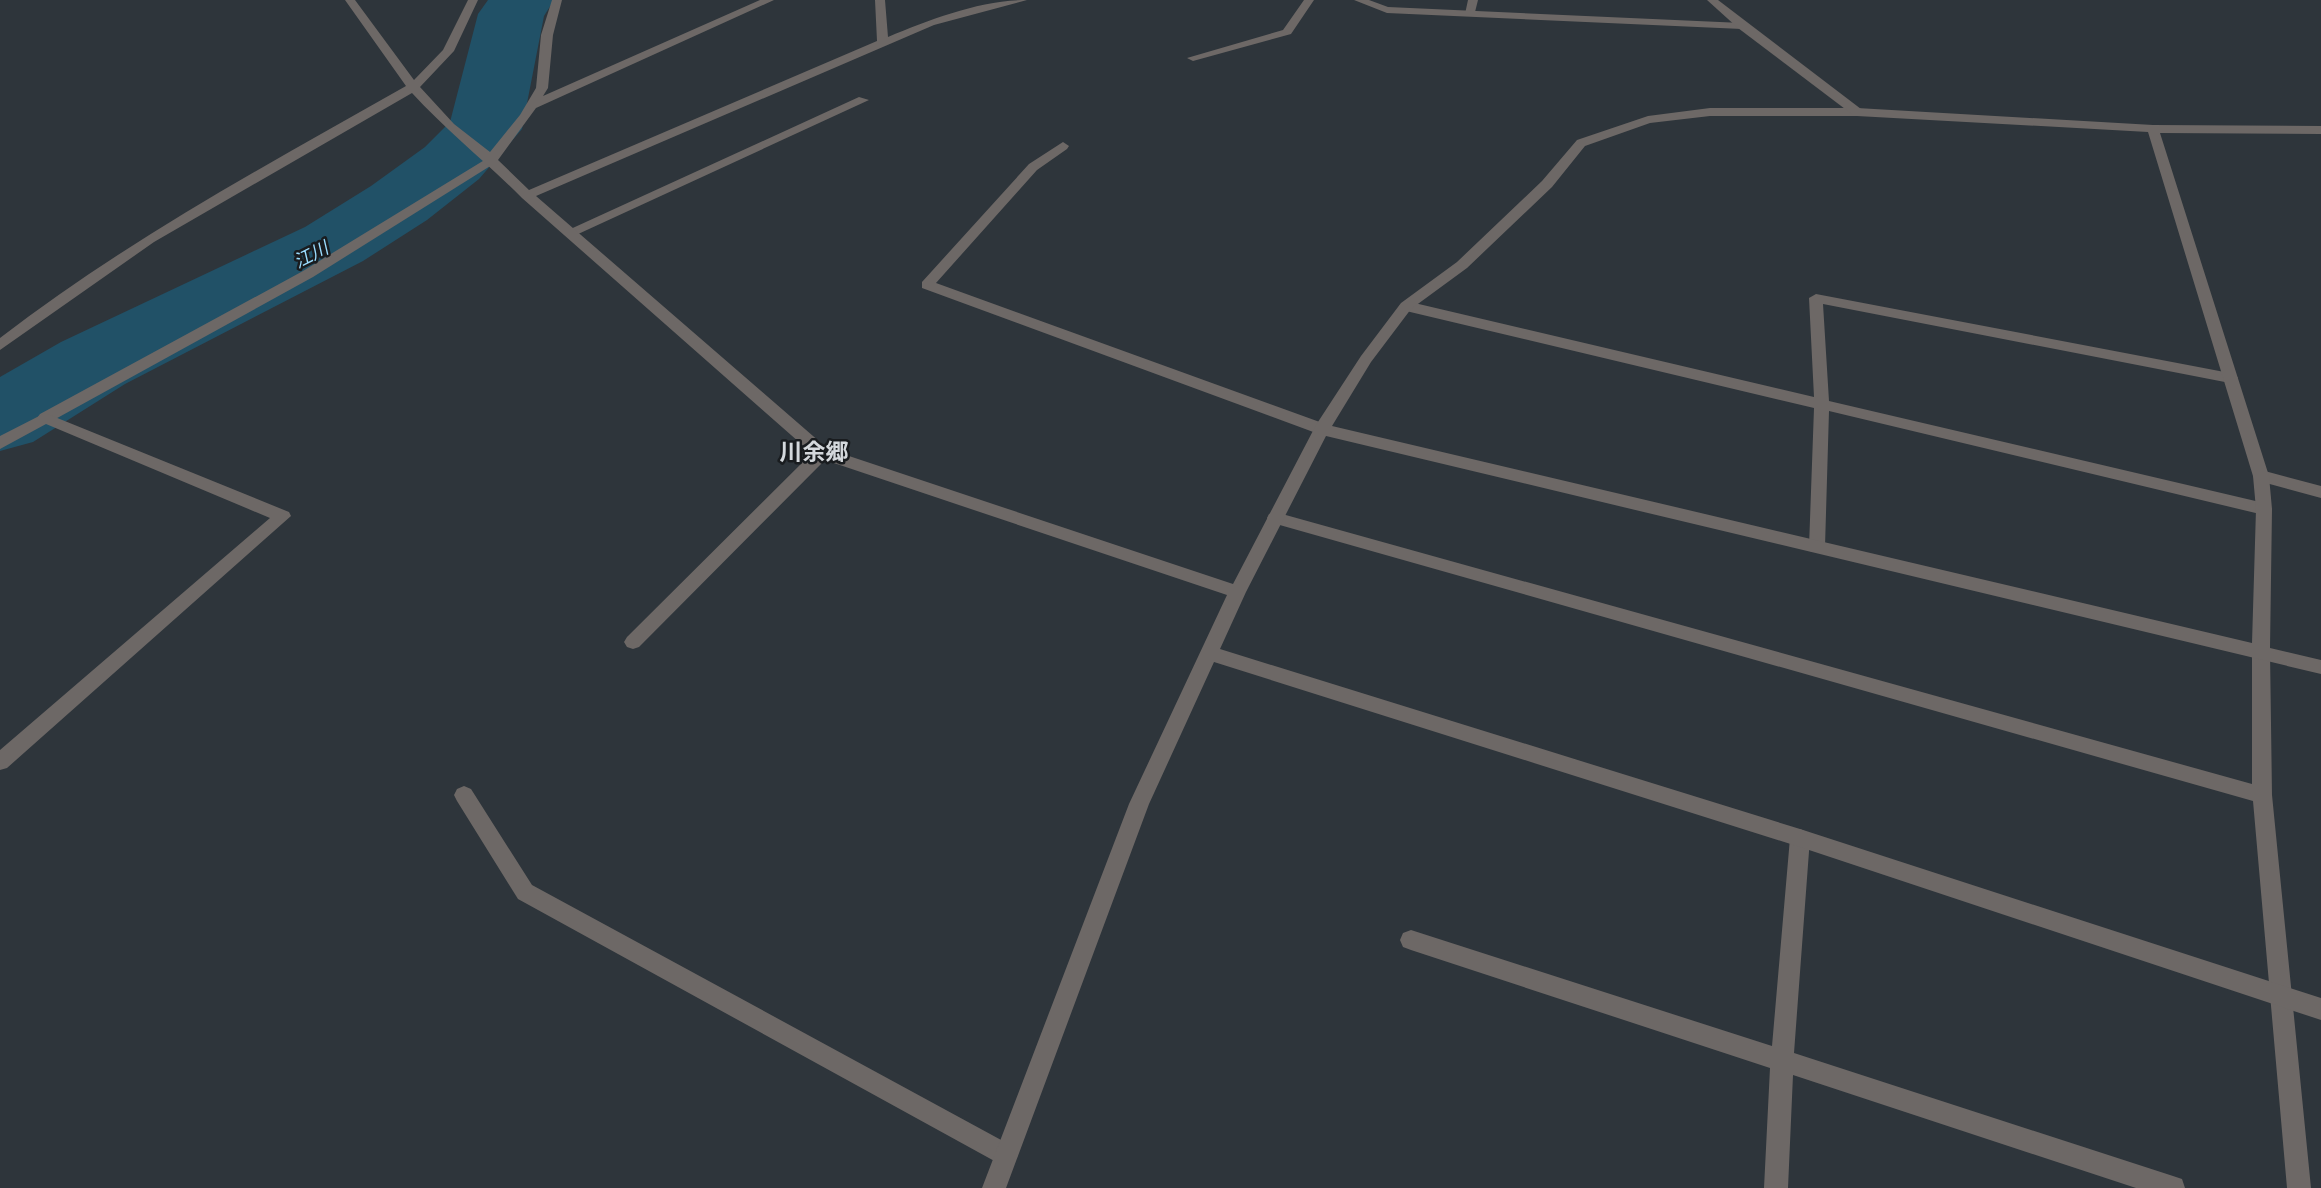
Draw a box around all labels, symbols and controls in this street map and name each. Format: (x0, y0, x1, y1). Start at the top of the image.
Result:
water label: 江川 (290, 235, 334, 273)
district label: 川余郷 (780, 436, 849, 466)

